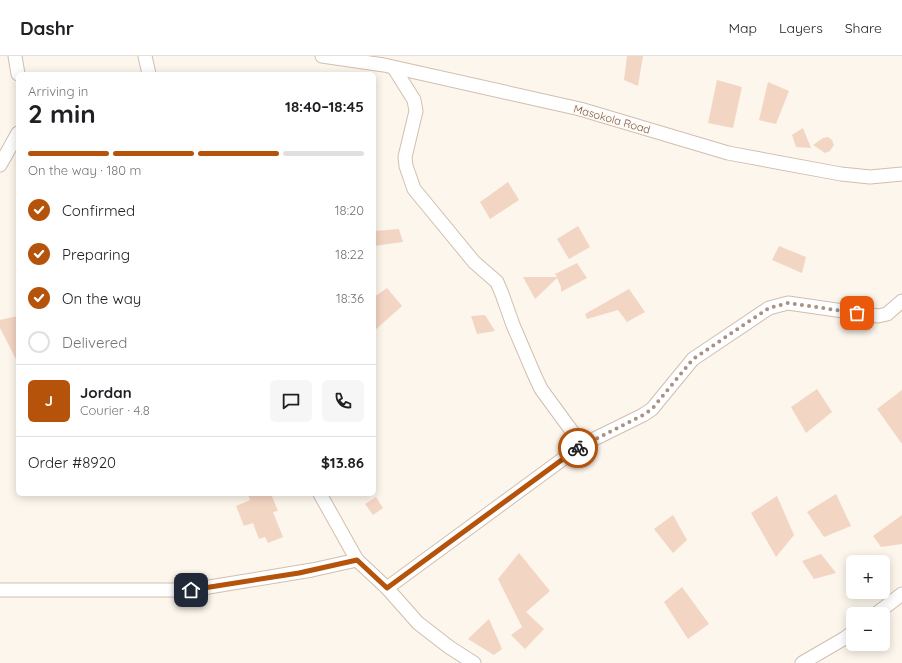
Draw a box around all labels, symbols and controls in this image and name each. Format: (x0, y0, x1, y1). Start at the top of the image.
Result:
text: Dashr (20, 16, 74, 40)
text: Map (728, 19, 757, 37)
text: Layers (779, 19, 823, 37)
text: Share (845, 19, 882, 37)
text: Arriving in (28, 83, 88, 99)
text: 2 min (28, 97, 96, 130)
text: 18:40–18:45 (285, 97, 364, 116)
street label: Masokola Road (572, 101, 652, 137)
text: On the way · 180 m (28, 162, 141, 178)
icon: check (28, 199, 50, 221)
text: Confirmed (62, 201, 135, 220)
text: 18:20 (335, 202, 364, 218)
icon: check (28, 243, 50, 265)
text: Preparing (62, 245, 130, 264)
text: 18:22 (335, 246, 364, 262)
icon: check (28, 287, 50, 309)
text: On the way (62, 289, 141, 308)
text: 18:36 (336, 290, 364, 306)
pin (840, 296, 874, 330)
icon: bag (846, 302, 868, 324)
text: Delivered (62, 333, 127, 352)
button: chat (270, 380, 312, 422)
button: phone (322, 380, 364, 422)
text: Jordan (80, 383, 132, 402)
text: J (45, 391, 53, 410)
text: Courier · 4.8 (80, 402, 150, 418)
courier (558, 428, 598, 468)
icon: bike (567, 437, 589, 459)
text: Order #8920 (28, 453, 116, 472)
text: $13.86 (321, 453, 364, 472)
map controls (846, 555, 890, 651)
button: + (846, 555, 890, 599)
pin (174, 573, 208, 607)
icon: home (180, 579, 202, 601)
button: − (846, 607, 890, 651)

